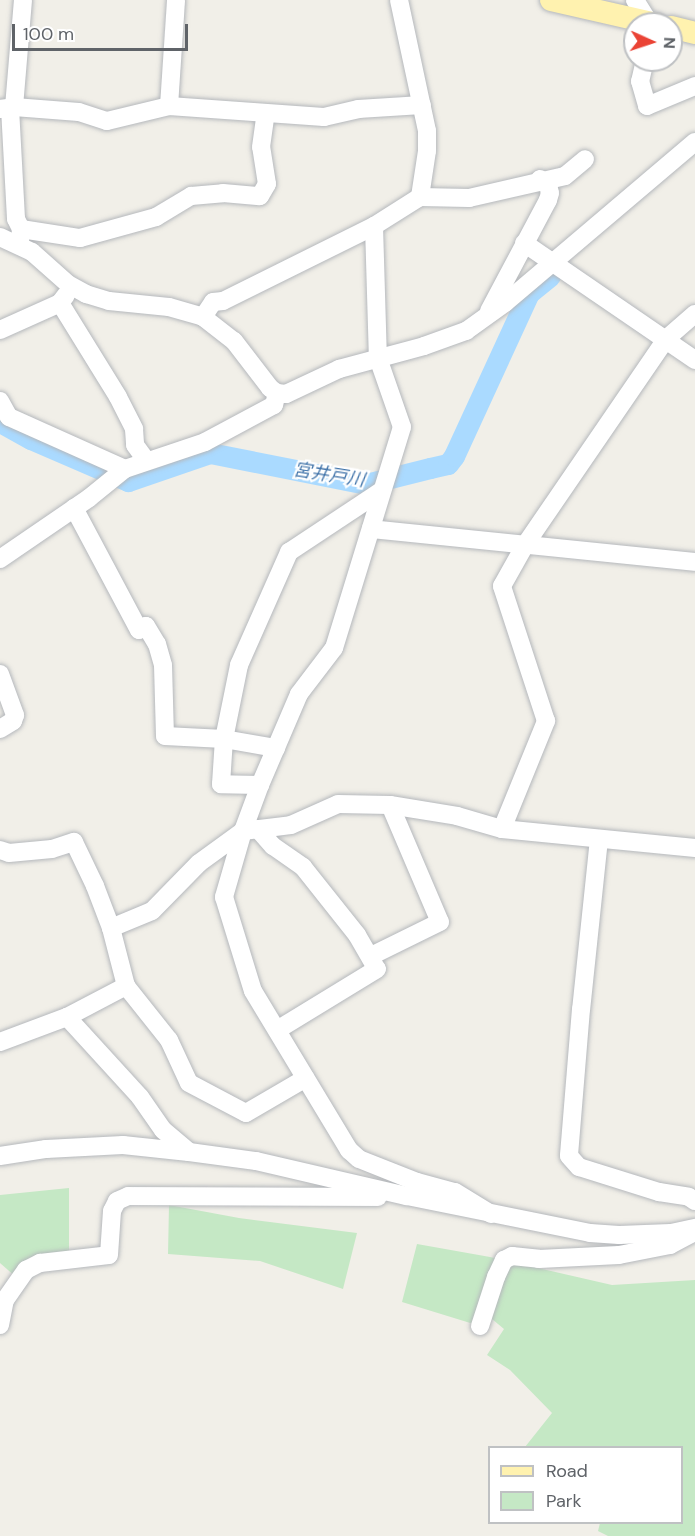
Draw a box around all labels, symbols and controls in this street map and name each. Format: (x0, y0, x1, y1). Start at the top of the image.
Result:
scale bar (15, 12, 190, 50)
north arrow (623, 12, 683, 72)
text: 100 m (23, 22, 74, 46)
text: N (659, 36, 680, 49)
water label: 宮井戸川 (292, 459, 366, 491)
legend (488, 1446, 683, 1524)
text: Road (546, 1459, 588, 1483)
text: Park (546, 1489, 582, 1513)

